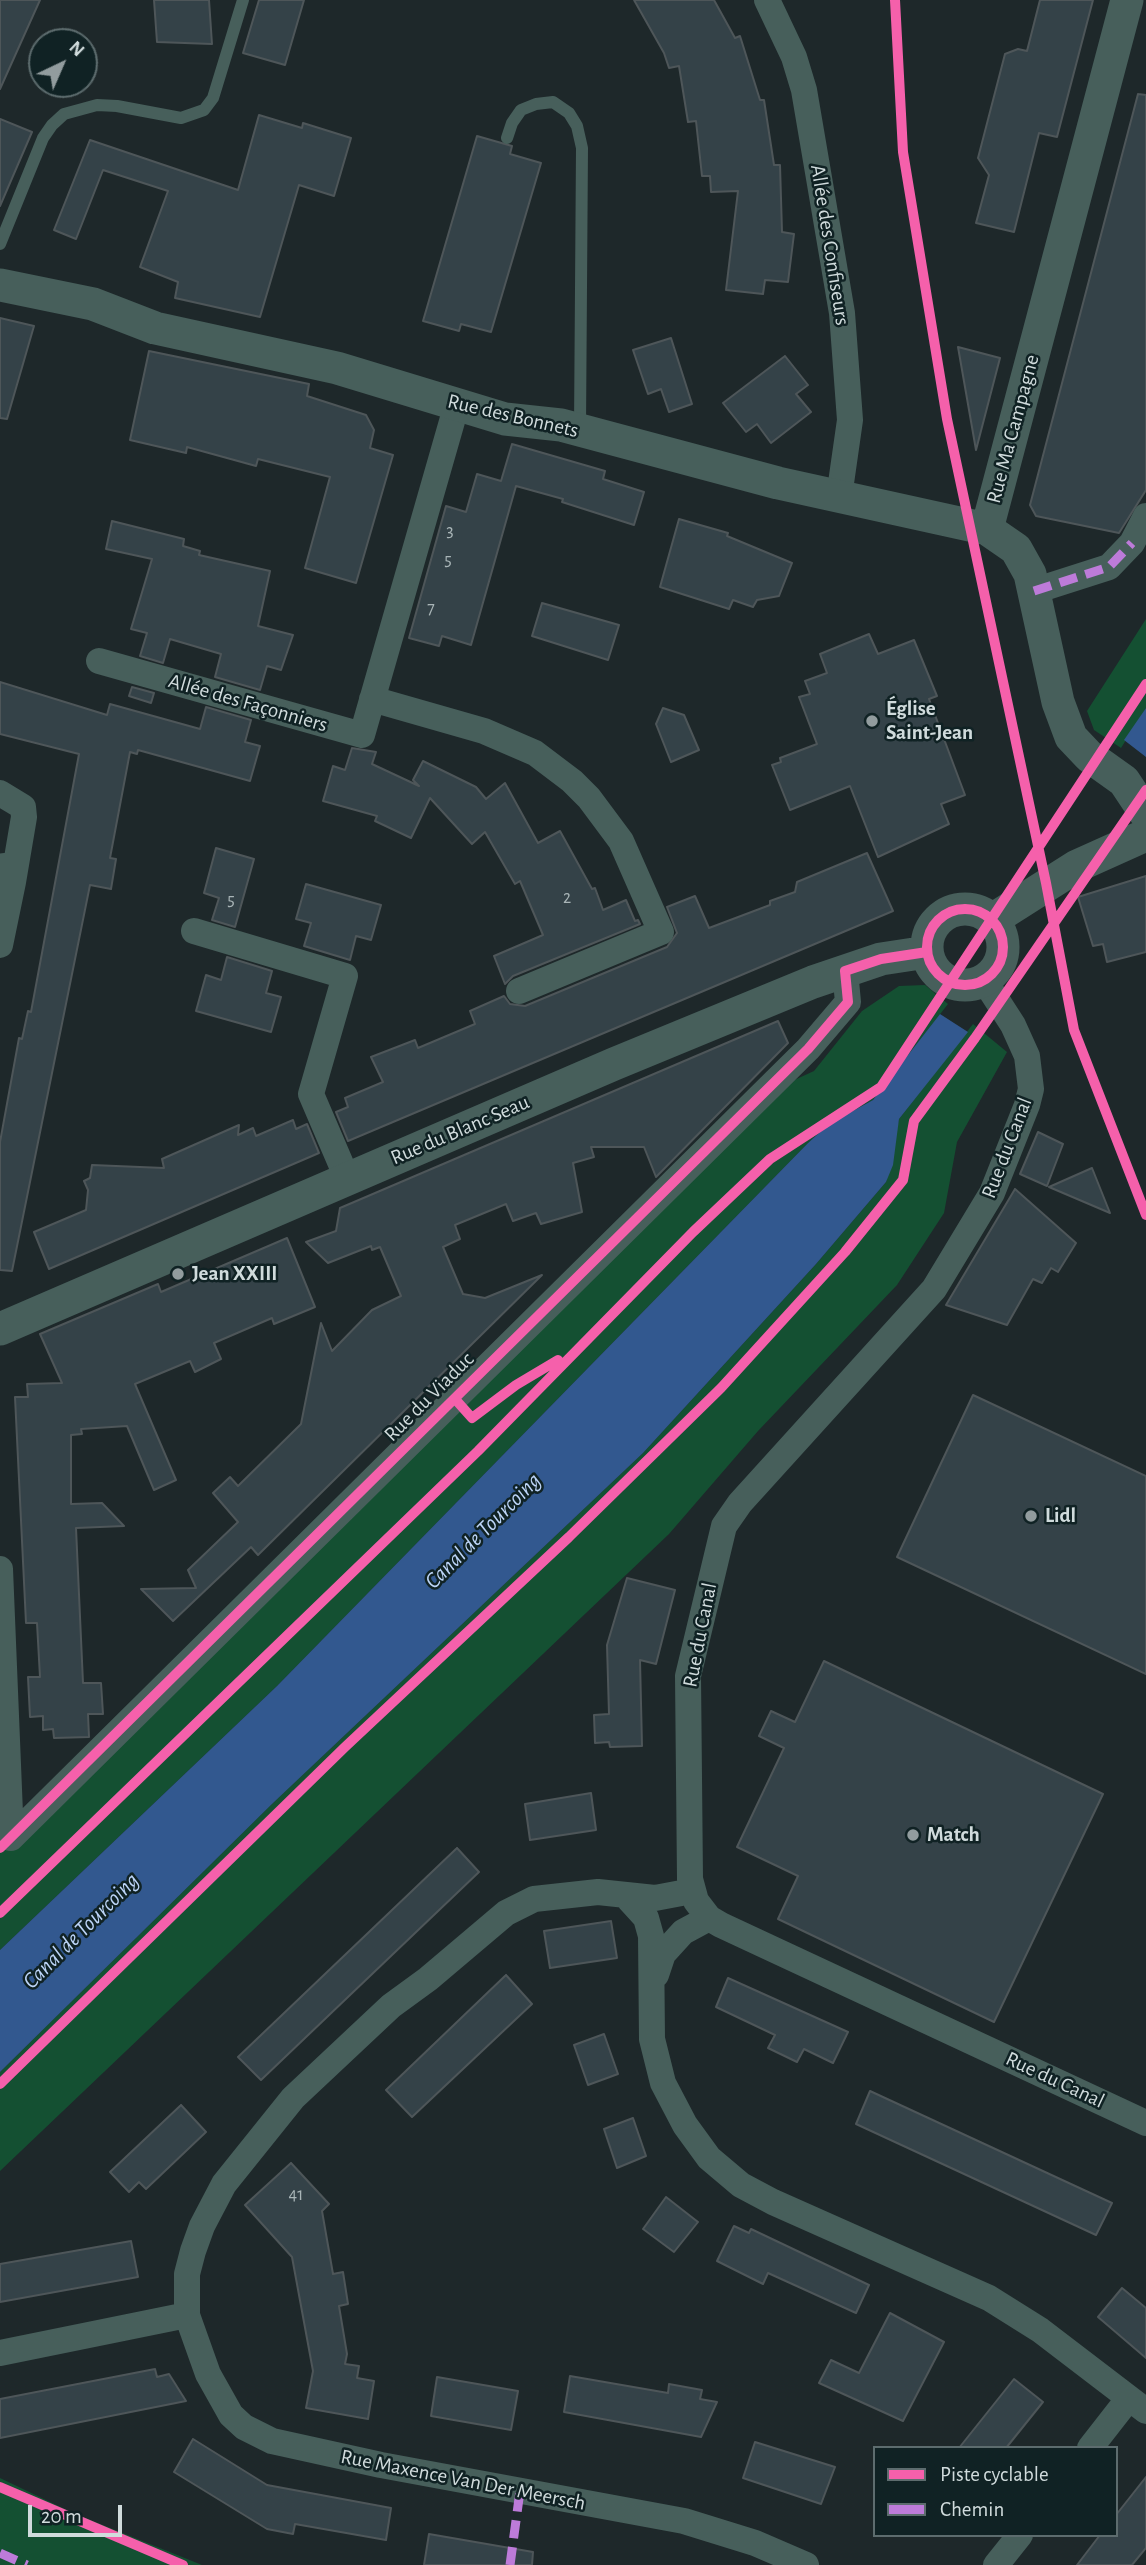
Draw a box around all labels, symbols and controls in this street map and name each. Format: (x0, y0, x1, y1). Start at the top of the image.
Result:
north arrow (28, 28, 98, 98)
text: N (65, 38, 88, 60)
street label: Allée des Confiseurs (805, 163, 855, 327)
street label: Rue Ma Campagne (981, 352, 1045, 506)
street label: Rue des Bonnets (445, 389, 581, 443)
house number: 3 (446, 520, 454, 542)
house number: 5 (444, 549, 452, 571)
house number: 7 (427, 598, 435, 620)
street label: Allée des Façonniers (166, 668, 330, 738)
place label: Église Saint-Jean (886, 696, 973, 746)
marker: Église Saint-Jean (864, 713, 880, 729)
house number: 2 (563, 887, 571, 909)
house number: 5 (227, 889, 235, 911)
street label: Rue du Blanc Seau (387, 1089, 533, 1171)
street label: Rue du Canal (976, 1094, 1038, 1202)
place label: Jean XXIII (192, 1261, 278, 1287)
marker: Jean XXIII (170, 1266, 186, 1282)
street label: Rue du Viaduc (379, 1347, 479, 1447)
water label: Canal de Tourcoing (419, 1467, 547, 1595)
place label: Lidl (1045, 1503, 1076, 1529)
marker: Lidl (1023, 1508, 1039, 1524)
street label: Rue du Canal (677, 1580, 723, 1690)
place label: Match (927, 1822, 980, 1848)
marker: Match (905, 1827, 921, 1843)
water label: Canal de Tourcoing (17, 1867, 145, 1995)
street label: Rue du Canal (1002, 2046, 1108, 2114)
house number: 41 (289, 2184, 303, 2206)
street label: Rue Maxence Van Der Meersch (339, 2444, 587, 2516)
legend (873, 2446, 1118, 2537)
text: Piste cyclable (940, 2464, 1049, 2485)
scale bar (32, 2492, 126, 2536)
text: Chemin (940, 2499, 1004, 2520)
text: 20 m (41, 2506, 82, 2527)

